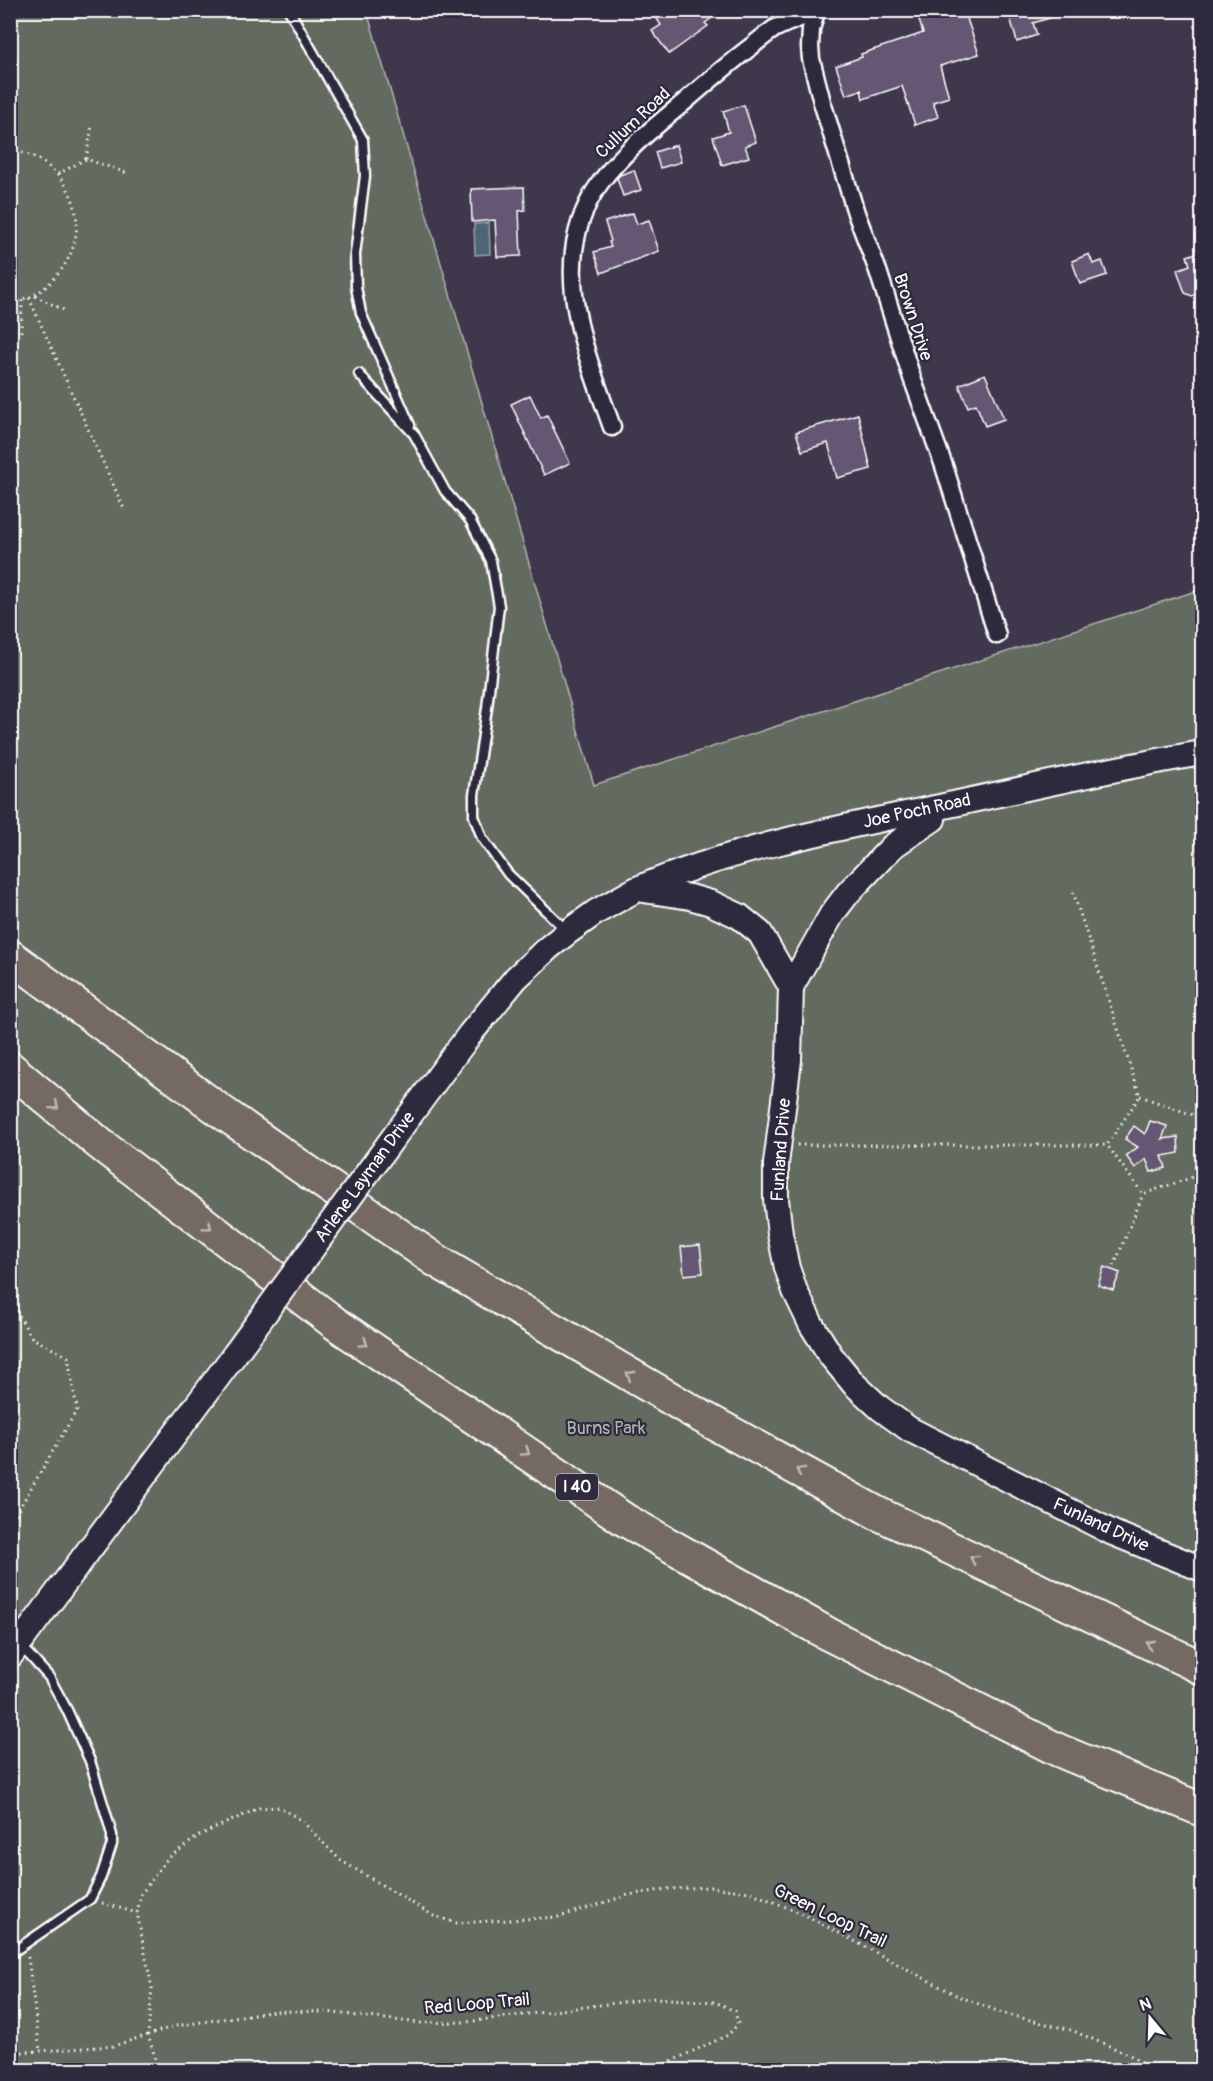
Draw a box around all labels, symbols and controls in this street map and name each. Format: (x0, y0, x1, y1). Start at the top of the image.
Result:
street label: Cullum Road (591, 82, 675, 164)
street label: Brown Drive (888, 270, 938, 364)
street label: Joe Poch Road (861, 788, 973, 834)
street label: Funland Drive (766, 1097, 796, 1202)
one-way arrow (48, 1098, 59, 1109)
street label: Arlene Layman Drive (310, 1107, 420, 1247)
one-way arrow (201, 1219, 212, 1230)
one-way arrow (358, 1336, 369, 1347)
one-way arrow (626, 1371, 636, 1382)
park label: Burns Park (567, 1417, 646, 1440)
one-way arrow (519, 1445, 530, 1456)
one-way arrow (796, 1467, 806, 1478)
road number: I 40 (556, 1474, 598, 1500)
street label: Funland Drive (1049, 1493, 1153, 1557)
one-way arrow (969, 1555, 980, 1567)
one-way arrow (1145, 1639, 1156, 1651)
street label: Green Loop Trail (770, 1879, 890, 1953)
street label: Red Loop Trail (423, 1988, 531, 2020)
north arrow (1120, 1988, 1180, 2048)
text: N (1137, 1993, 1154, 2016)

